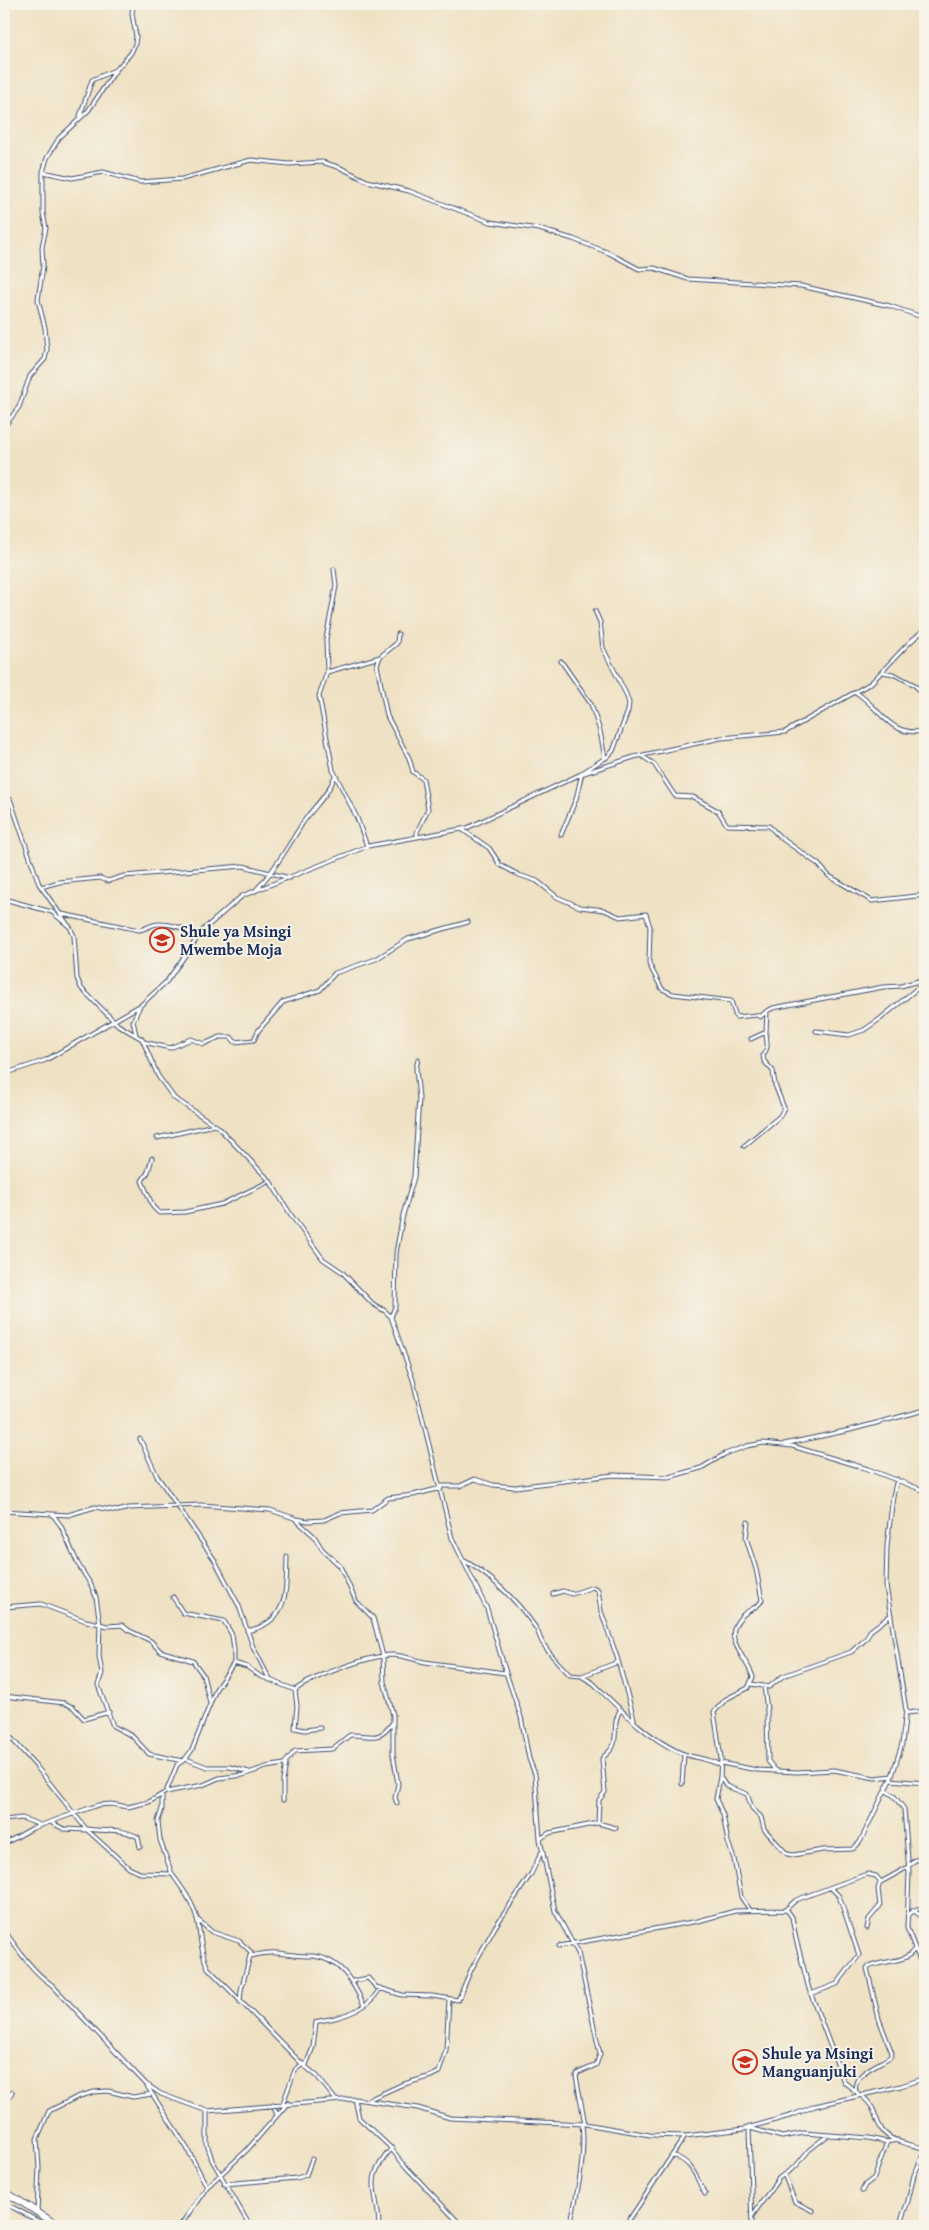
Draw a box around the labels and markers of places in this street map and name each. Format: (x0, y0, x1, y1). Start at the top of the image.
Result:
place label: Shule ya Msingi Mwembe Moja (180, 919, 292, 961)
school or university icon: Shule ya Msingi Mwembe Moja (149, 927, 175, 953)
place label: Shule ya Msingi Manguanjuki (762, 2041, 874, 2083)
school or university icon: Shule ya Msingi Manguanjuki (732, 2049, 758, 2075)

